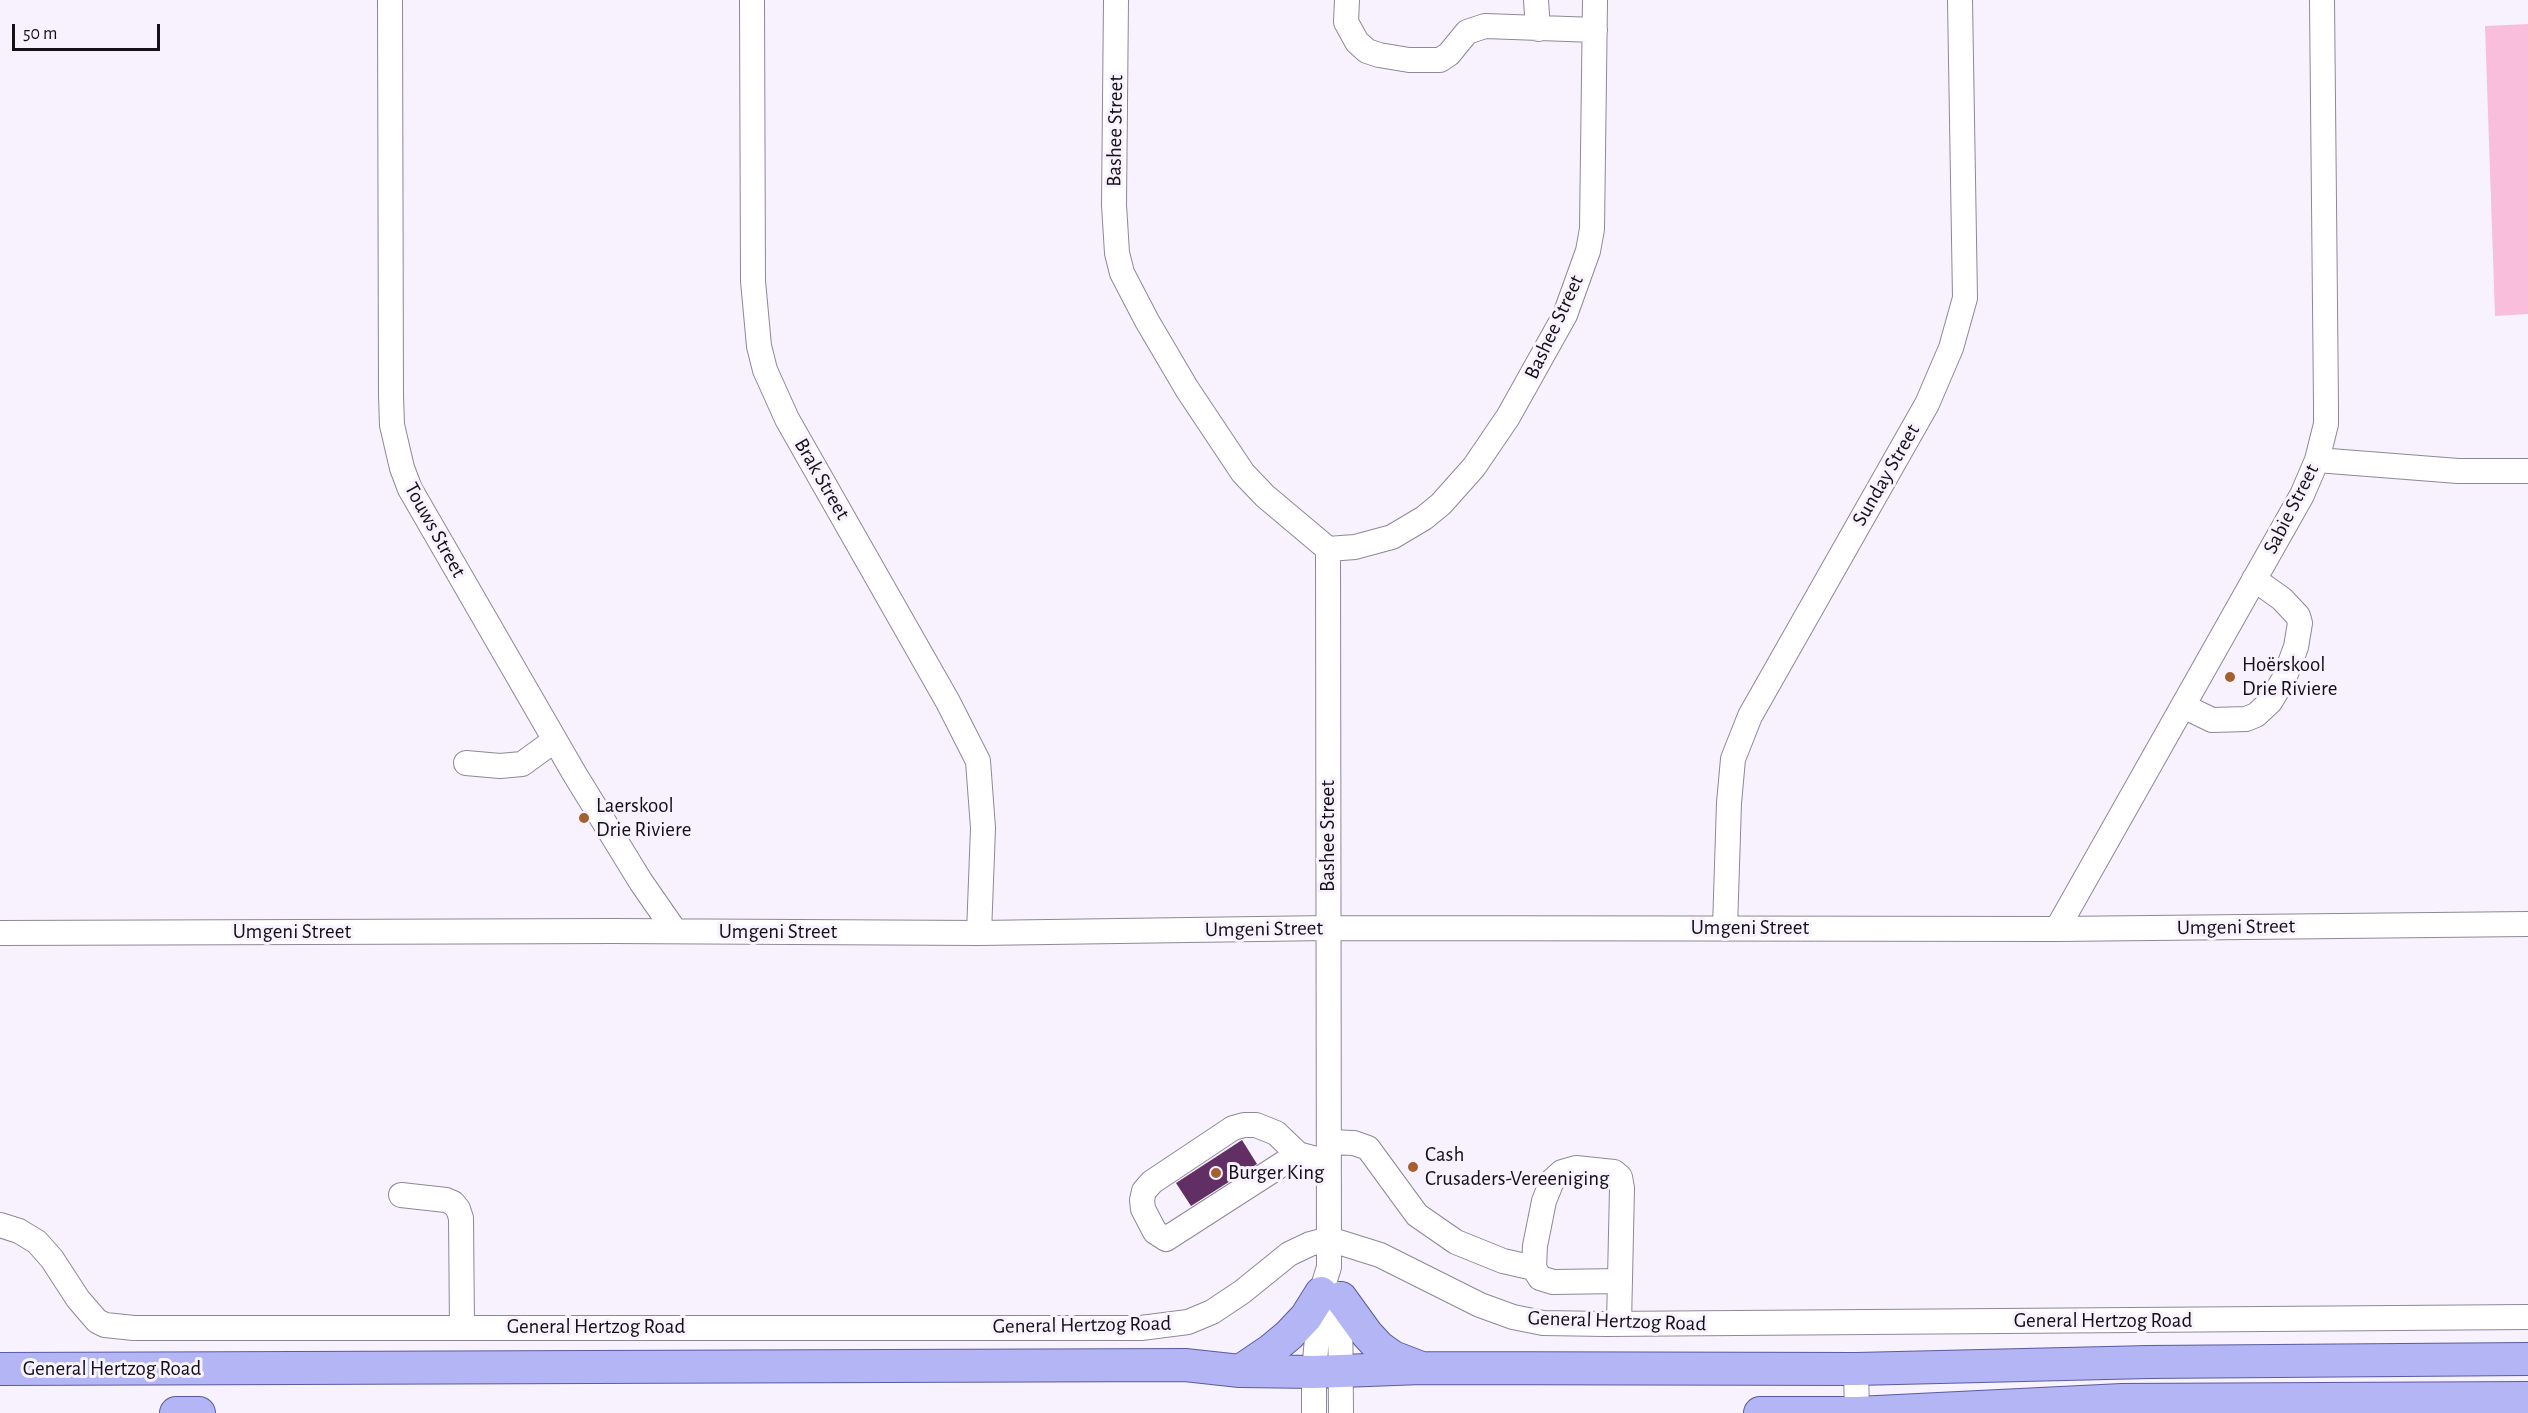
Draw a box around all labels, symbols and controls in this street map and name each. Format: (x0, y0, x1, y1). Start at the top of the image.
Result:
scale bar (15, 12, 164, 50)
text: 50 m (23, 25, 57, 43)
street label: Bashee Street (1101, 75, 1129, 187)
street label: Bashee Street (1519, 271, 1589, 383)
street label: Sunday Street (1847, 420, 1925, 530)
street label: Brak Street (789, 434, 855, 524)
street label: Sabie Street (2258, 460, 2324, 558)
street label: Touws Street (399, 478, 471, 582)
place label: Hoërskool Drie Riviere (2242, 652, 2337, 702)
marker: Hoërskool Drie Riviere (2223, 670, 2237, 684)
street label: Bashee Street (1315, 780, 1341, 892)
place label: Laerskool Drie Riviere (596, 793, 691, 843)
marker: Laerskool Drie Riviere (577, 811, 591, 825)
street label: Umgeni Street (2177, 913, 2295, 941)
street label: Umgeni Street (1205, 915, 1323, 943)
street label: Umgeni Street (1691, 915, 1809, 941)
street label: Umgeni Street (233, 919, 351, 945)
street label: Umgeni Street (719, 919, 837, 945)
place label: Cash Crusaders-Vereeniging (1425, 1142, 1609, 1192)
place label: Burger King (1228, 1160, 1324, 1186)
marker: Cash Crusaders-Vereeniging (1406, 1160, 1420, 1174)
marker: Burger King (1209, 1166, 1223, 1180)
street label: General Hertzog Road (1527, 1305, 1707, 1337)
street label: General Hertzog Road (2014, 1308, 2192, 1334)
street label: General Hertzog Road (993, 1311, 1171, 1339)
street label: General Hertzog Road (507, 1314, 685, 1340)
street label: General Hertzog Road (23, 1356, 201, 1382)

